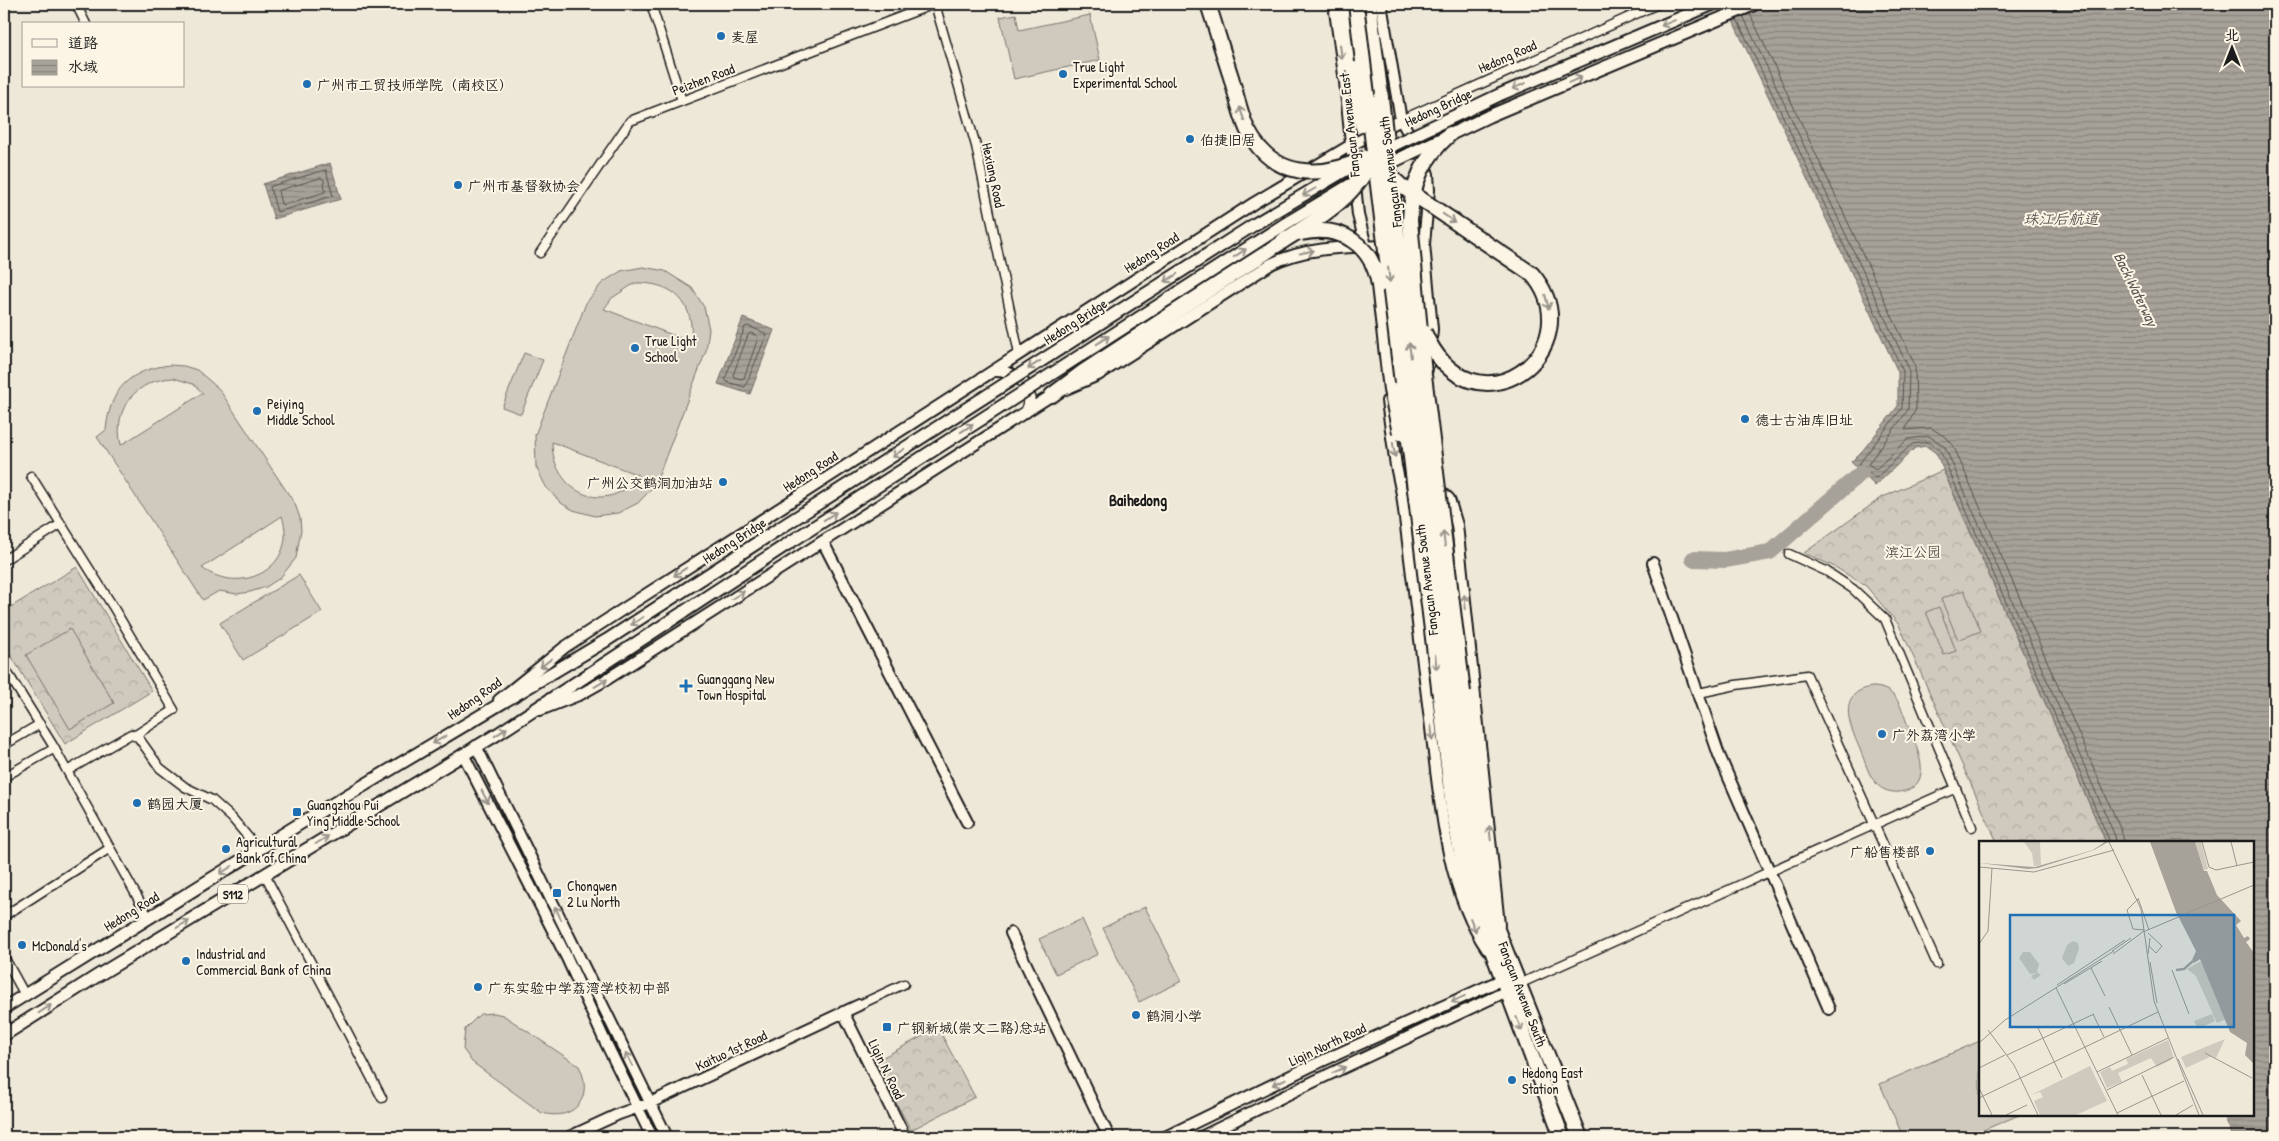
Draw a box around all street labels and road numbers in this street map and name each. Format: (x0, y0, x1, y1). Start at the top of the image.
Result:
street label: Hedong Road (1475, 35, 1540, 78)
street label: Peizhen Road (669, 58, 737, 100)
street label: Fangcun Avenue East (1334, 72, 1365, 179)
street label: Hedong Bridge (1401, 83, 1475, 132)
street label: Fangcun Avenue South (1374, 116, 1407, 229)
street label: Hexiang Road (977, 141, 1010, 210)
street label: Hedong Road (1120, 227, 1183, 278)
street label: Hedong Bridge (1040, 293, 1111, 349)
street label: Hedong Road (779, 446, 842, 497)
street label: Hedong Bridge (699, 512, 770, 568)
street label: Fangcun Avenue South (1410, 524, 1443, 637)
street label: Hedong Road (443, 672, 506, 724)
road number: S112 (218, 884, 248, 904)
street label: Hedong Road (100, 886, 163, 936)
street label: Fangcun Avenue South (1493, 938, 1552, 1050)
street label: Liqin North Road (1285, 1018, 1369, 1071)
street label: Kaituo 1st Road (692, 1025, 770, 1075)
street label: Liqin N. Road (864, 1036, 910, 1103)

